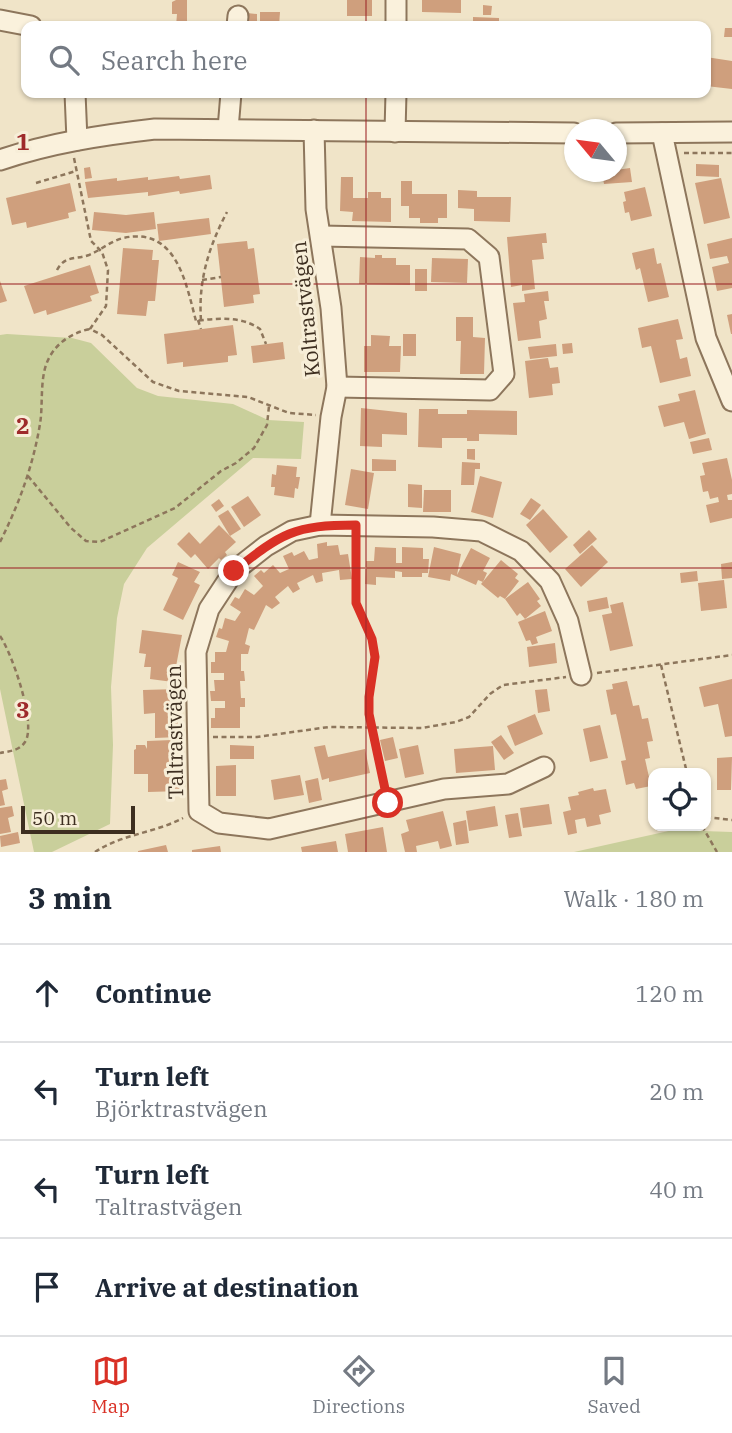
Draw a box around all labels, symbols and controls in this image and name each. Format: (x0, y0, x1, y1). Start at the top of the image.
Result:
search box (21, 21, 711, 98)
icon: search (45, 41, 83, 79)
text: Search here (101, 43, 247, 77)
north arrow (564, 119, 627, 182)
text: 1 (16, 126, 30, 156)
street label: Koltrastvägen (284, 240, 326, 378)
text: 2 (16, 410, 30, 440)
route end (218, 555, 249, 586)
street label: Taltrastvägen (159, 664, 189, 800)
text: 3 (16, 694, 30, 724)
map controls (648, 768, 711, 831)
button: locate (648, 768, 711, 831)
route start (372, 787, 403, 818)
scale bar (21, 803, 135, 835)
text: 50 m (32, 806, 77, 830)
text: 3 min (28, 878, 112, 917)
text: Walk · 180 m (563, 883, 704, 913)
icon: ahead (28, 974, 66, 1012)
text: Continue (95, 976, 212, 1010)
text: 120 m (635, 978, 704, 1008)
text: Turn left (95, 1059, 209, 1093)
icon: left (28, 1072, 66, 1110)
text: 20 m (649, 1076, 704, 1106)
text: Björktrastvägen (95, 1093, 268, 1123)
text: Turn left (95, 1157, 209, 1191)
icon: left (28, 1170, 66, 1208)
text: 40 m (649, 1174, 704, 1204)
text: Taltrastvägen (95, 1191, 242, 1221)
icon: arrive (28, 1268, 66, 1306)
text: Arrive at destination (95, 1270, 359, 1304)
tab: Map (91, 1352, 130, 1418)
tab: Directions (312, 1352, 405, 1418)
tab: Saved (588, 1352, 641, 1418)

